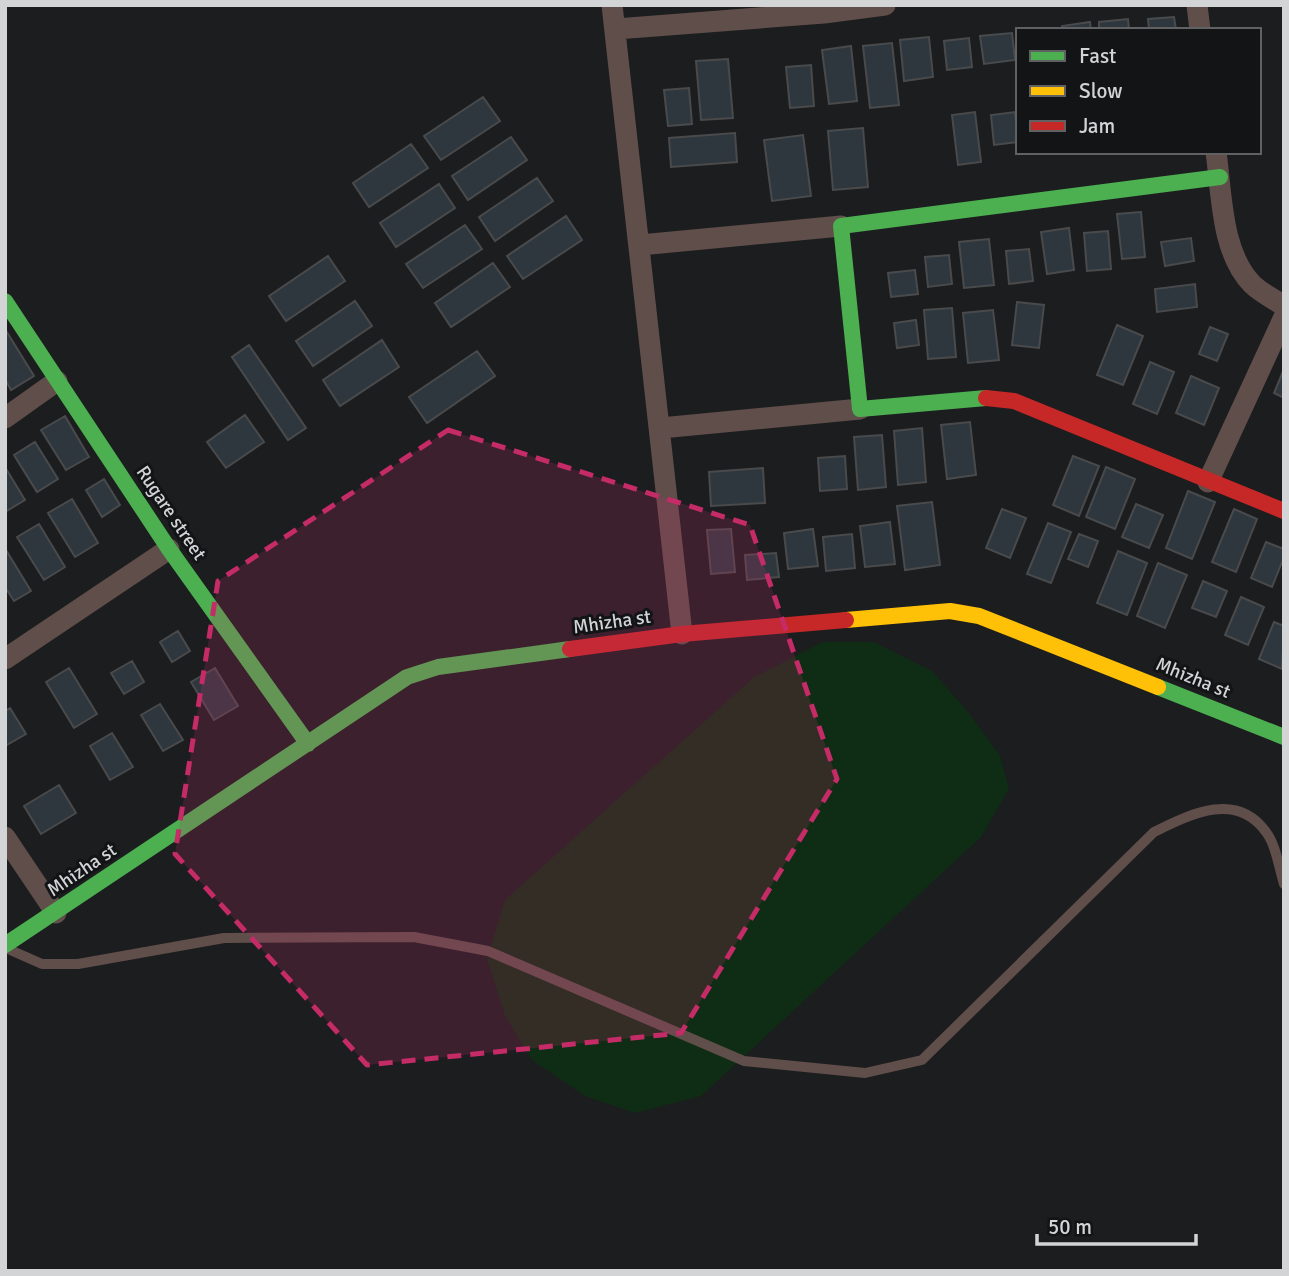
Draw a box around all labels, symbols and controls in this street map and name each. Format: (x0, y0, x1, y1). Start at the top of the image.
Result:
legend (1016, 28, 1261, 154)
text: Fast (1079, 43, 1116, 69)
text: Slow (1079, 78, 1123, 104)
text: Jam (1079, 113, 1115, 139)
street label: Rugare street (131, 461, 212, 565)
street label: Mhizha st (571, 605, 653, 639)
street label: Mhizha st (1152, 652, 1234, 704)
street label: Mhizha st (43, 838, 122, 902)
scale bar (1037, 1202, 1196, 1246)
text: 50 m (1048, 1214, 1092, 1240)

